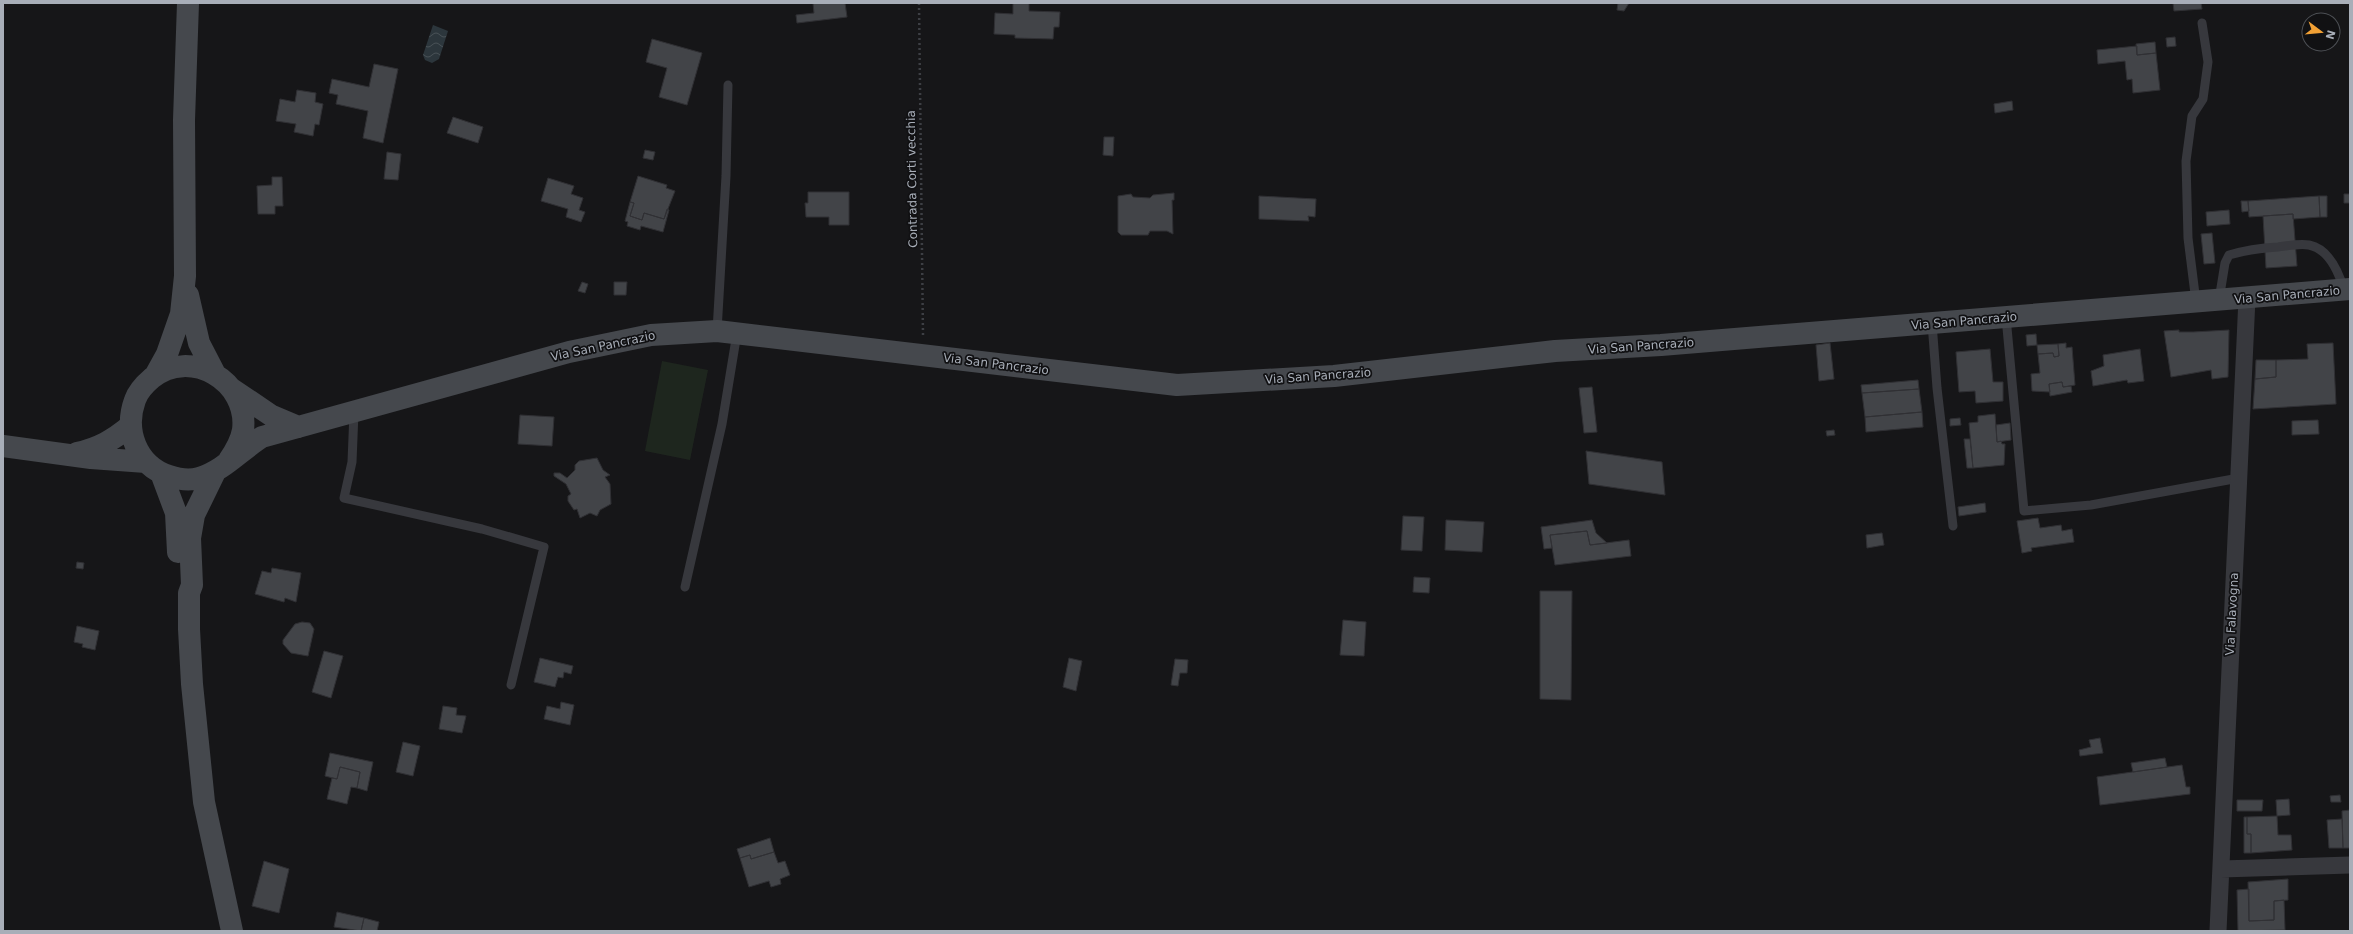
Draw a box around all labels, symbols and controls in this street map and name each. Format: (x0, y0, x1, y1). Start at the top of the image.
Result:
north arrow (2301, 12, 2341, 52)
text: N (2323, 28, 2338, 41)
street label: Contrada Corti vecchia (904, 110, 920, 248)
street label: Via San Pancrazio (2233, 283, 2341, 307)
street label: Via San Pancrazio (1910, 309, 2018, 333)
street label: Via San Pancrazio (550, 328, 656, 364)
street label: Via San Pancrazio (1587, 335, 1695, 357)
street label: Via San Pancrazio (942, 351, 1050, 377)
street label: Via San Pancrazio (1264, 365, 1372, 387)
street label: Via Falavogna (2223, 572, 2241, 656)

